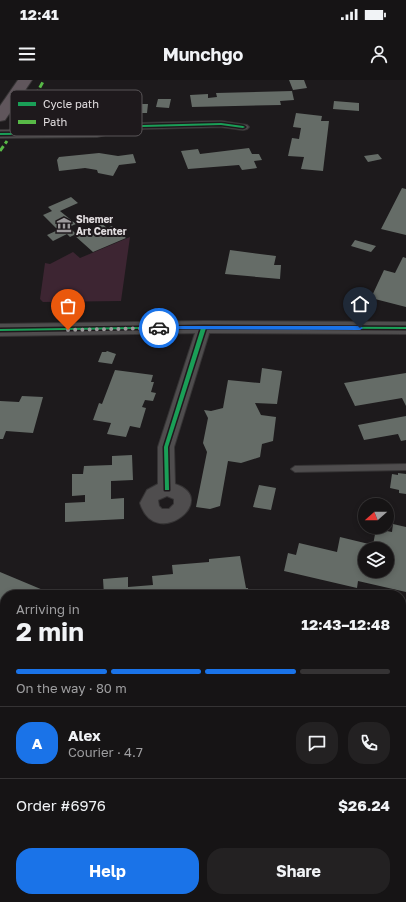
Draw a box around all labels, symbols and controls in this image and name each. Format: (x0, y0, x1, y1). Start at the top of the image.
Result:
text: 12:41 (20, 5, 59, 23)
icon: menu (16, 43, 38, 65)
text: Munchgo (163, 43, 243, 65)
icon: person (368, 43, 390, 65)
legend (10, 90, 142, 136)
text: Cycle path (43, 97, 99, 110)
text: Path (43, 115, 67, 128)
place label: Shemer Art Center (76, 213, 127, 237)
museum icon: Shemer Art Center (55, 216, 73, 234)
pin (343, 287, 377, 328)
pin (51, 289, 85, 330)
icon: home (349, 293, 371, 315)
icon: bag (57, 295, 79, 317)
courier (139, 308, 179, 348)
icon: car (148, 317, 170, 339)
north arrow (358, 498, 394, 534)
map controls (358, 498, 394, 578)
button: layers (358, 542, 394, 578)
text: Arriving in (16, 601, 80, 617)
text: 12:43–12:48 (301, 615, 390, 633)
text: 2 min (16, 616, 84, 647)
text: On the way · 80 m (16, 680, 127, 696)
button: chat (296, 722, 338, 764)
button: phone (348, 722, 390, 764)
text: Alex (68, 726, 101, 744)
text: A (32, 734, 42, 752)
text: Courier · 4.7 (68, 744, 143, 760)
text: Order #6976 (16, 796, 106, 814)
text: $26.24 (338, 796, 390, 814)
button: Help (16, 848, 199, 894)
button: Share (207, 848, 390, 894)

